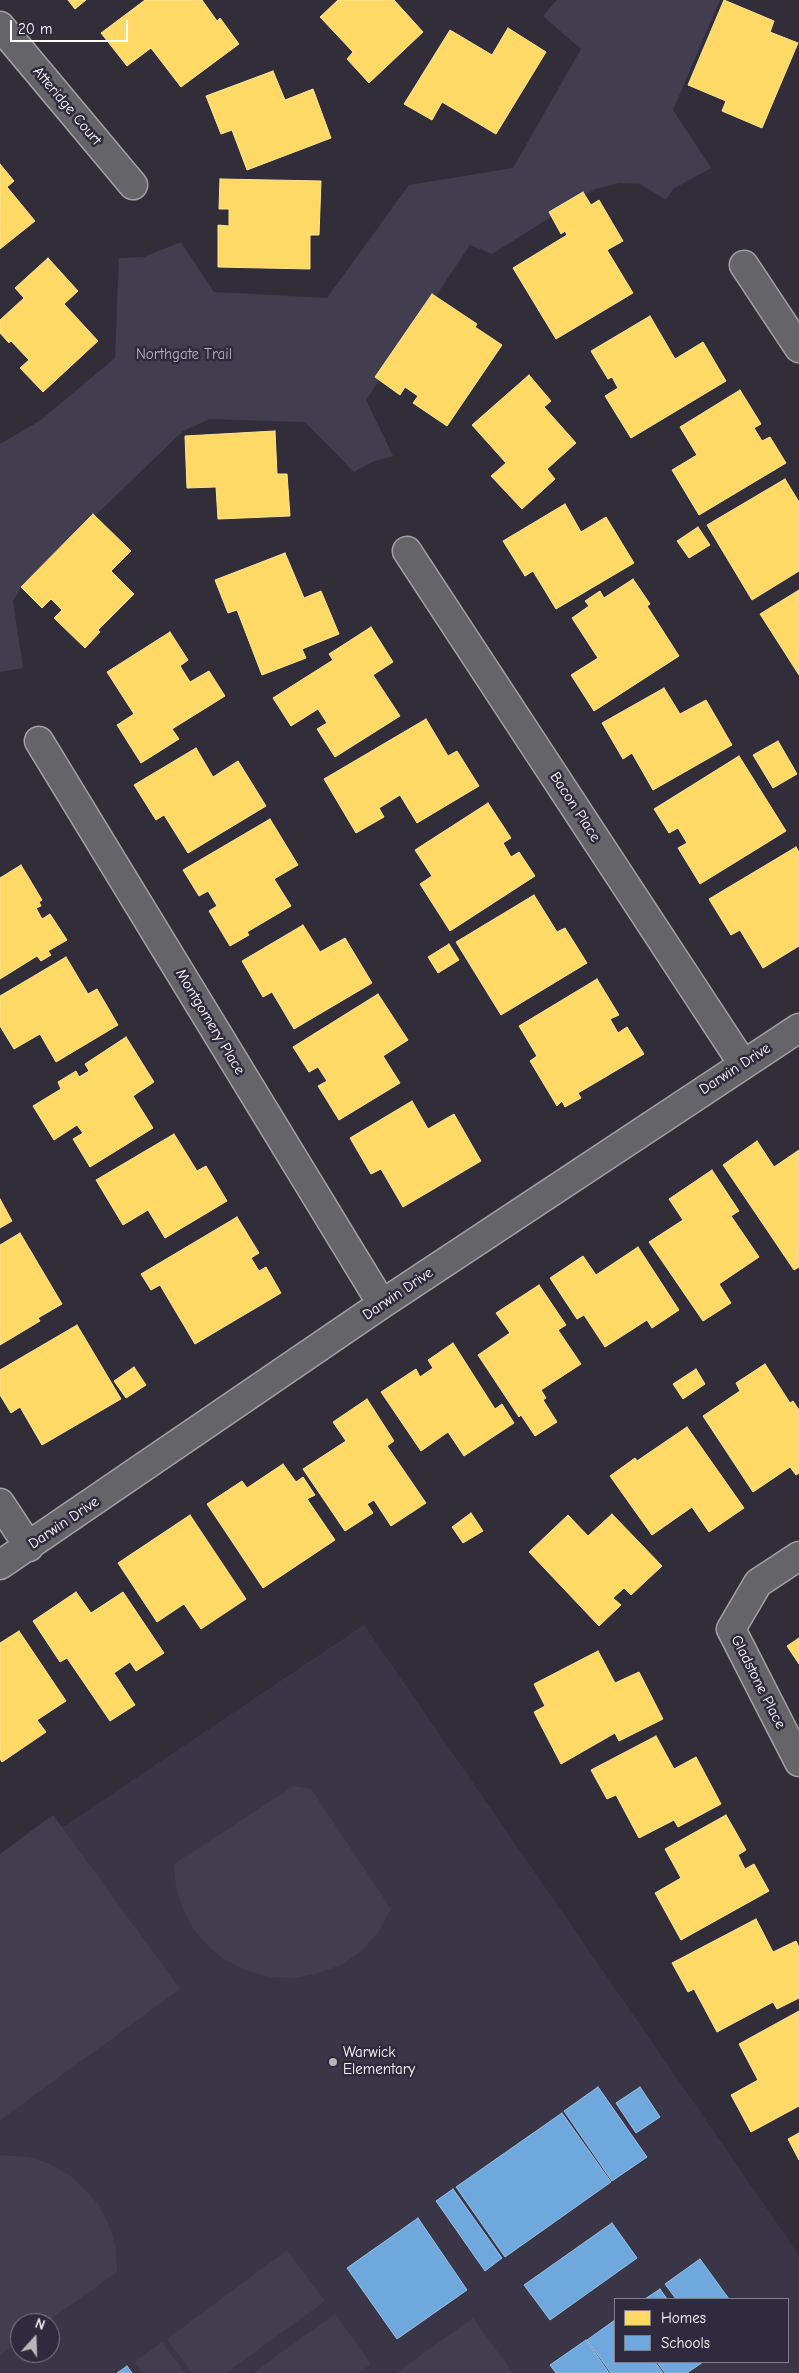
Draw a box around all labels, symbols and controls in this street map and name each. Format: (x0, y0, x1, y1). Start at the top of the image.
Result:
scale bar (12, 10, 130, 42)
text: 20 m (18, 20, 52, 38)
street label: Atteridge Court (29, 63, 105, 149)
park label: Northgate Trail (136, 346, 232, 364)
street label: Bacon Place (546, 769, 604, 845)
street label: Montgomery Place (171, 966, 249, 1078)
street label: Darwin Drive (696, 1039, 774, 1099)
street label: Darwin Drive (359, 1264, 437, 1324)
street label: Darwin Drive (25, 1493, 103, 1553)
street label: Gladstone Place (727, 1632, 789, 1732)
place label: Warwick Elementary (343, 2044, 415, 2079)
marker: Warwick Elementary (327, 2056, 339, 2068)
legend (614, 2298, 789, 2363)
text: Homes (661, 2309, 706, 2327)
north arrow (10, 2313, 60, 2363)
text: N (33, 2315, 47, 2334)
text: Schools (661, 2334, 710, 2352)

